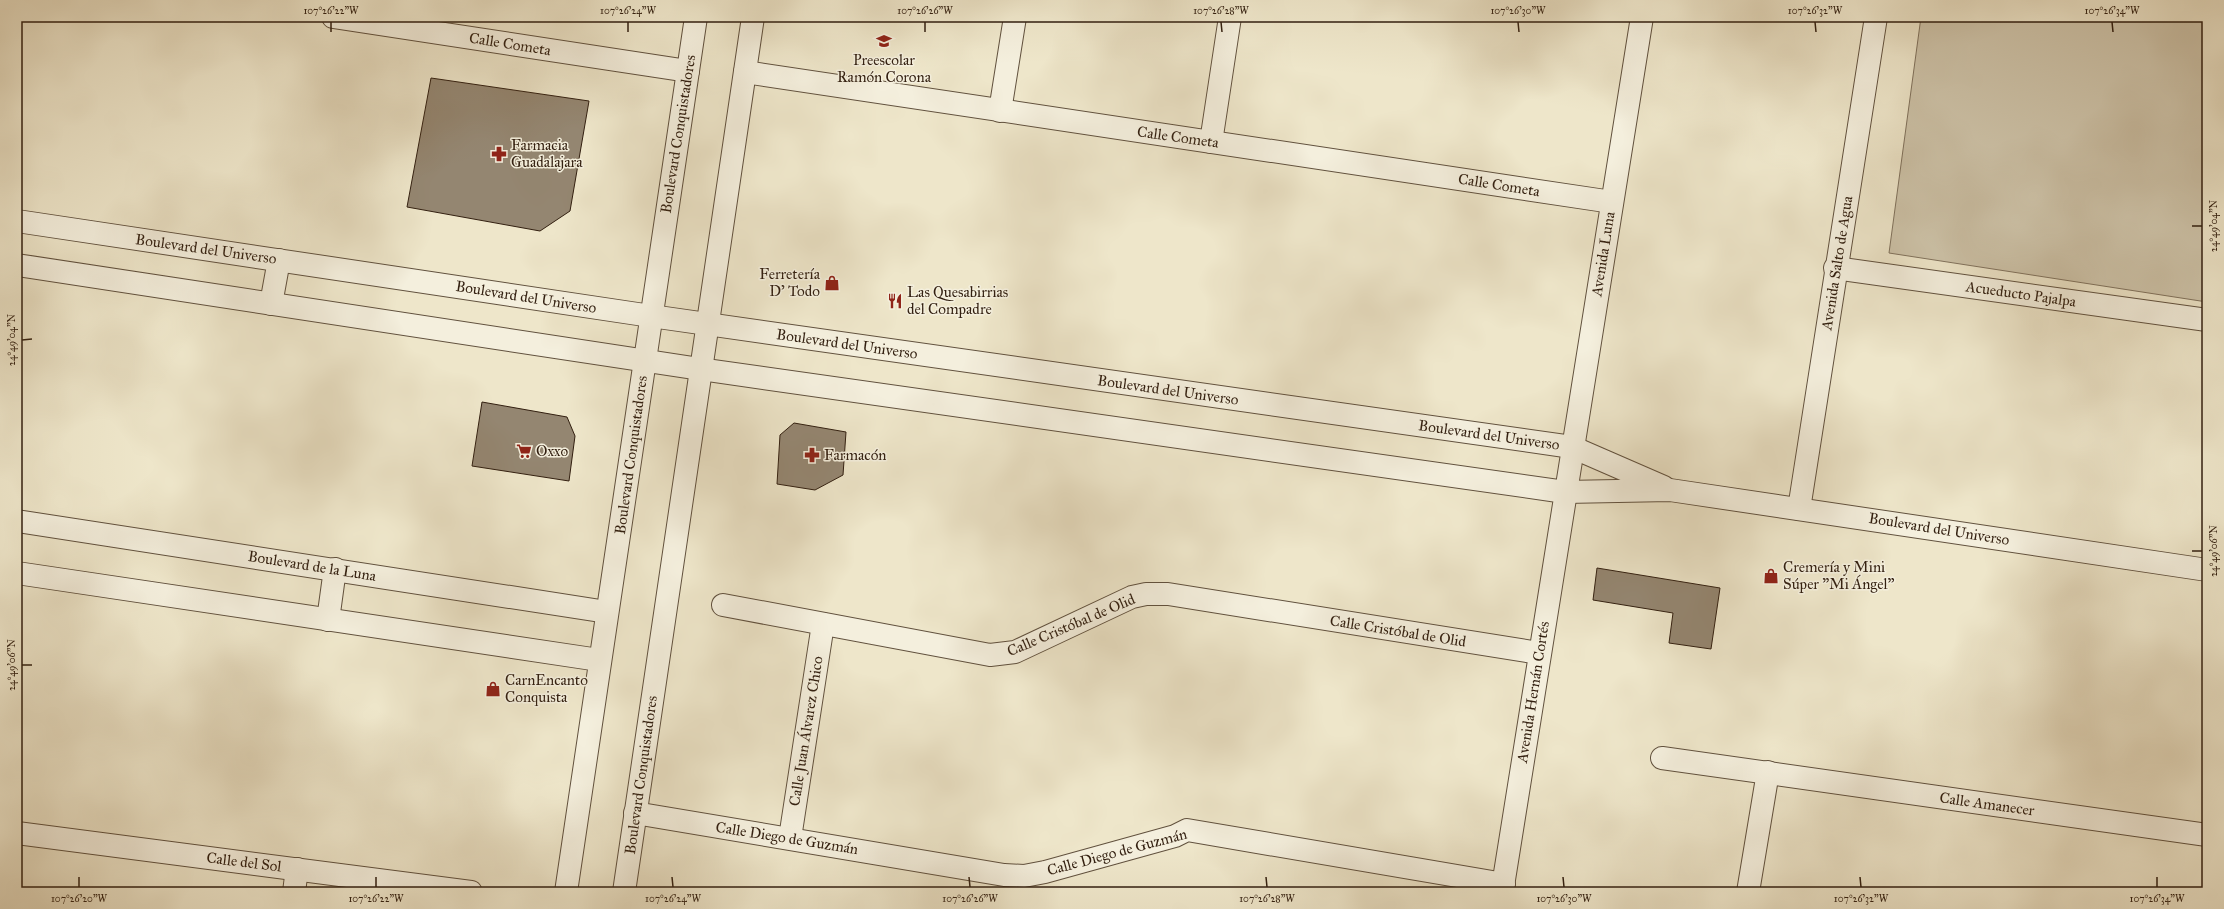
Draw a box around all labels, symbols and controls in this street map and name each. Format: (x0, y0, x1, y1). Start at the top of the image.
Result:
text: 107°26'22"W (303, 5, 359, 17)
text: 107°26'24"W (600, 5, 656, 17)
text: 107°26'26"W (897, 5, 953, 17)
text: 107°26'28"W (1193, 5, 1249, 17)
text: 107°26'30"W (1490, 5, 1546, 17)
text: 107°26'32"W (1788, 5, 1843, 17)
text: 107°26'34"W (2085, 5, 2140, 17)
street label: Calle Cometa (468, 29, 553, 59)
school or university icon: Preescolar Ramón Corona (875, 32, 893, 50)
place label: Preescolar Ramón Corona (837, 51, 932, 86)
street label: Boulevard Conquistadores (657, 53, 700, 215)
street label: Calle Cometa (1136, 122, 1221, 152)
place label: Farmacia Guadalajara (511, 136, 583, 171)
pharmacy icon: Farmacia Guadalajara (490, 145, 508, 163)
street label: Calle Cometa (1457, 170, 1542, 200)
street label: Avenida Salto de Agua (1817, 194, 1857, 332)
text: 24°49'04"N (2208, 199, 2220, 252)
street label: Avenida Luna (1587, 210, 1619, 299)
street label: Boulevard del Universo (134, 230, 278, 268)
place label: Ferretería D' Todo (759, 265, 821, 300)
shop icon: Ferretería D' Todo (823, 274, 841, 292)
street label: Boulevard del Universo (454, 277, 598, 317)
street label: Acueducto Pajalpa (1964, 277, 2078, 311)
place label: Las Quesabirrias del Compadre (907, 283, 1008, 318)
restaurant icon: Las Quesabirrias del Compadre (886, 292, 904, 310)
text: 24°49'04"N (6, 313, 18, 366)
street label: Boulevard del Universo (775, 325, 919, 363)
street label: Boulevard del Universo (1096, 371, 1240, 409)
street label: Boulevard Conquistadores (611, 374, 652, 536)
street label: Boulevard del Universo (1417, 416, 1561, 454)
supermarket icon: Oxxo (515, 442, 533, 460)
place label: Oxxo (536, 442, 569, 460)
pharmacy icon: Farmacón (803, 446, 821, 464)
place label: Farmacón (824, 446, 886, 464)
street label: Boulevard del Universo (1867, 509, 2011, 549)
text: 24°49'06"N (2208, 525, 2220, 577)
street label: Boulevard de la Luna (247, 547, 378, 585)
place label: Cremería y Mini Súper "Mi Ángel" (1783, 558, 1895, 593)
shop icon: Cremería y Mini Súper "Mi Ángel" (1762, 567, 1780, 585)
street label: Calle Cristóbal de Olid (1004, 590, 1138, 660)
street label: Calle Cristóbal de Olid (1329, 611, 1468, 651)
street label: Avenida Hernán Cortés (1513, 620, 1553, 765)
text: 24°49'06"N (6, 639, 18, 691)
street label: Calle Juan Álvarez Chico (784, 654, 828, 807)
place label: CarnEncanto Conquista (505, 671, 588, 707)
shop icon: CarnEncanto Conquista (484, 680, 502, 698)
street label: Boulevard Conquistadores (621, 694, 662, 856)
street label: Calle Amanecer (1938, 788, 2036, 820)
street label: Calle Diego de Guzmán (714, 818, 860, 858)
street label: Calle Diego de Guzmán (1045, 825, 1189, 879)
street label: Calle del Sol (205, 848, 283, 876)
text: 107°26'20"W (51, 893, 108, 905)
text: 107°26'22"W (348, 893, 404, 905)
text: 107°26'24"W (645, 893, 701, 905)
text: 107°26'26"W (942, 893, 998, 905)
text: 107°26'28"W (1239, 893, 1295, 905)
text: 107°26'30"W (1536, 893, 1592, 905)
text: 107°26'32"W (1834, 893, 1889, 905)
text: 107°26'34"W (2130, 893, 2185, 905)

